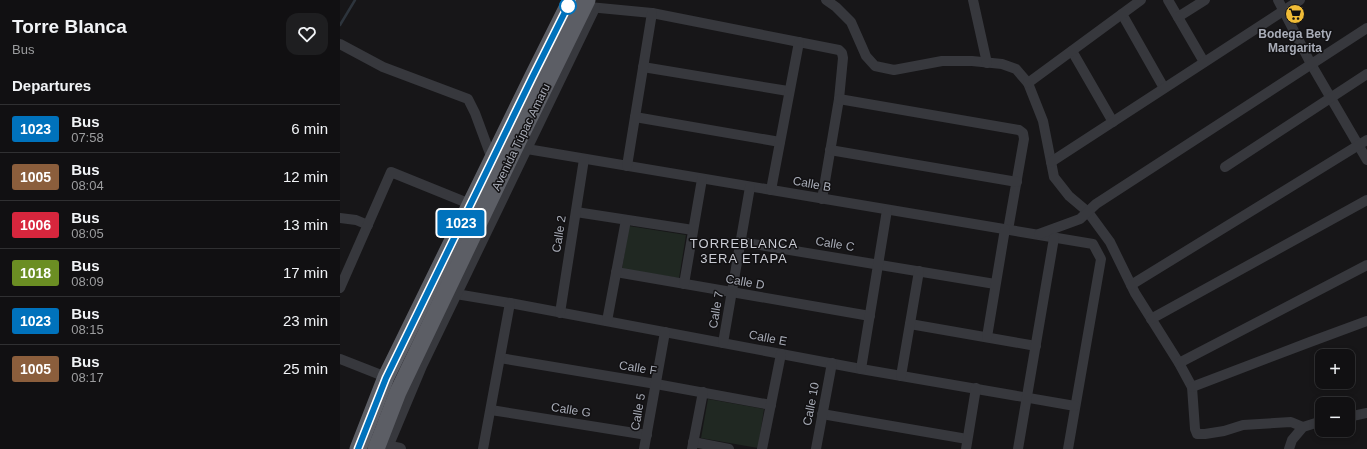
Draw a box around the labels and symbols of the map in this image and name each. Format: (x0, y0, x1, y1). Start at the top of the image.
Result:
unlabelled marker (559, 0, 577, 15)
supermarket icon: Bodega Bety Margarita (1284, 3, 1306, 25)
place label: Bodega Bety Margarita (1258, 27, 1332, 55)
street label: Avenida Túpac Amaru (489, 81, 553, 193)
street label: Calle B (792, 174, 832, 194)
line badge: 1023 (433, 210, 489, 236)
street label: Calle 2 (549, 214, 569, 254)
street label: Calle C (814, 234, 856, 254)
district label: TORREBLANCA 3ERA ETAPA (690, 236, 798, 266)
street label: Calle D (724, 272, 766, 292)
street label: Calle 7 (706, 290, 726, 330)
street label: Calle E (748, 327, 788, 349)
street label: Calle F (618, 358, 658, 378)
street label: Calle 10 (800, 381, 822, 427)
street label: Calle 5 (628, 392, 648, 432)
street label: Calle G (550, 400, 592, 420)

